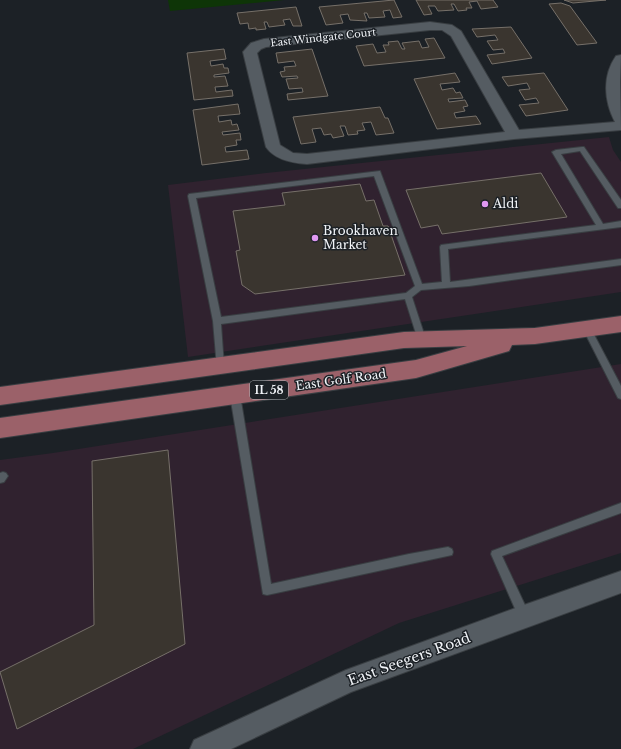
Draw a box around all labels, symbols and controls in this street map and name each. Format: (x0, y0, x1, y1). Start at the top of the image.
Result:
street label: East Windgate Court (270, 25, 377, 50)
place label: Aldi (492, 196, 518, 211)
marker: Aldi (480, 199, 490, 209)
place label: Brookhaven Market (323, 223, 398, 252)
marker: Brookhaven Market (310, 233, 320, 243)
street label: East Golf Road (295, 366, 387, 393)
road number: IL 58 (250, 381, 288, 399)
street label: East Seegers Road (345, 628, 473, 690)

